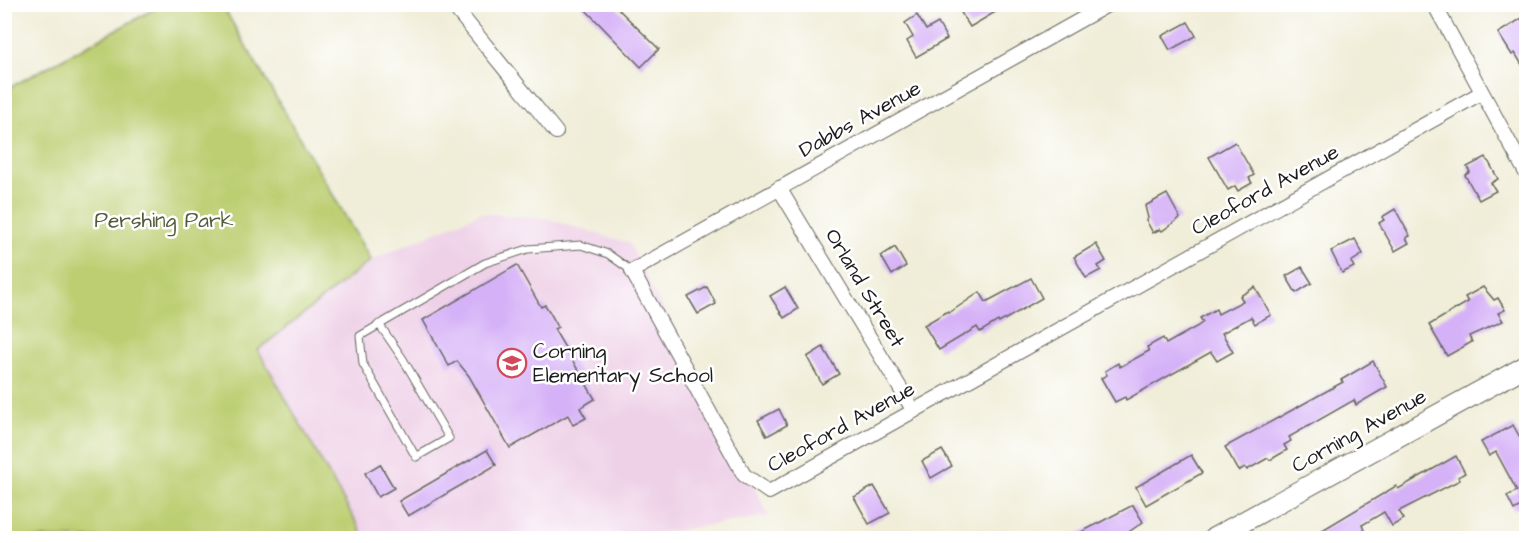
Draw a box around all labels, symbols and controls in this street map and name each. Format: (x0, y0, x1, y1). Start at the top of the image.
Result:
street label: Dabbs Avenue (794, 74, 926, 164)
street label: Cleoford Avenue (1186, 137, 1344, 243)
park label: Pershing Park (95, 206, 233, 237)
street label: Orland Street (818, 223, 912, 353)
place label: Corning Elementary School (533, 337, 713, 392)
school or university icon: Corning Elementary School (496, 347, 528, 379)
street label: Cleoford Avenue (762, 374, 920, 480)
street label: Corning Avenue (1286, 382, 1433, 482)

